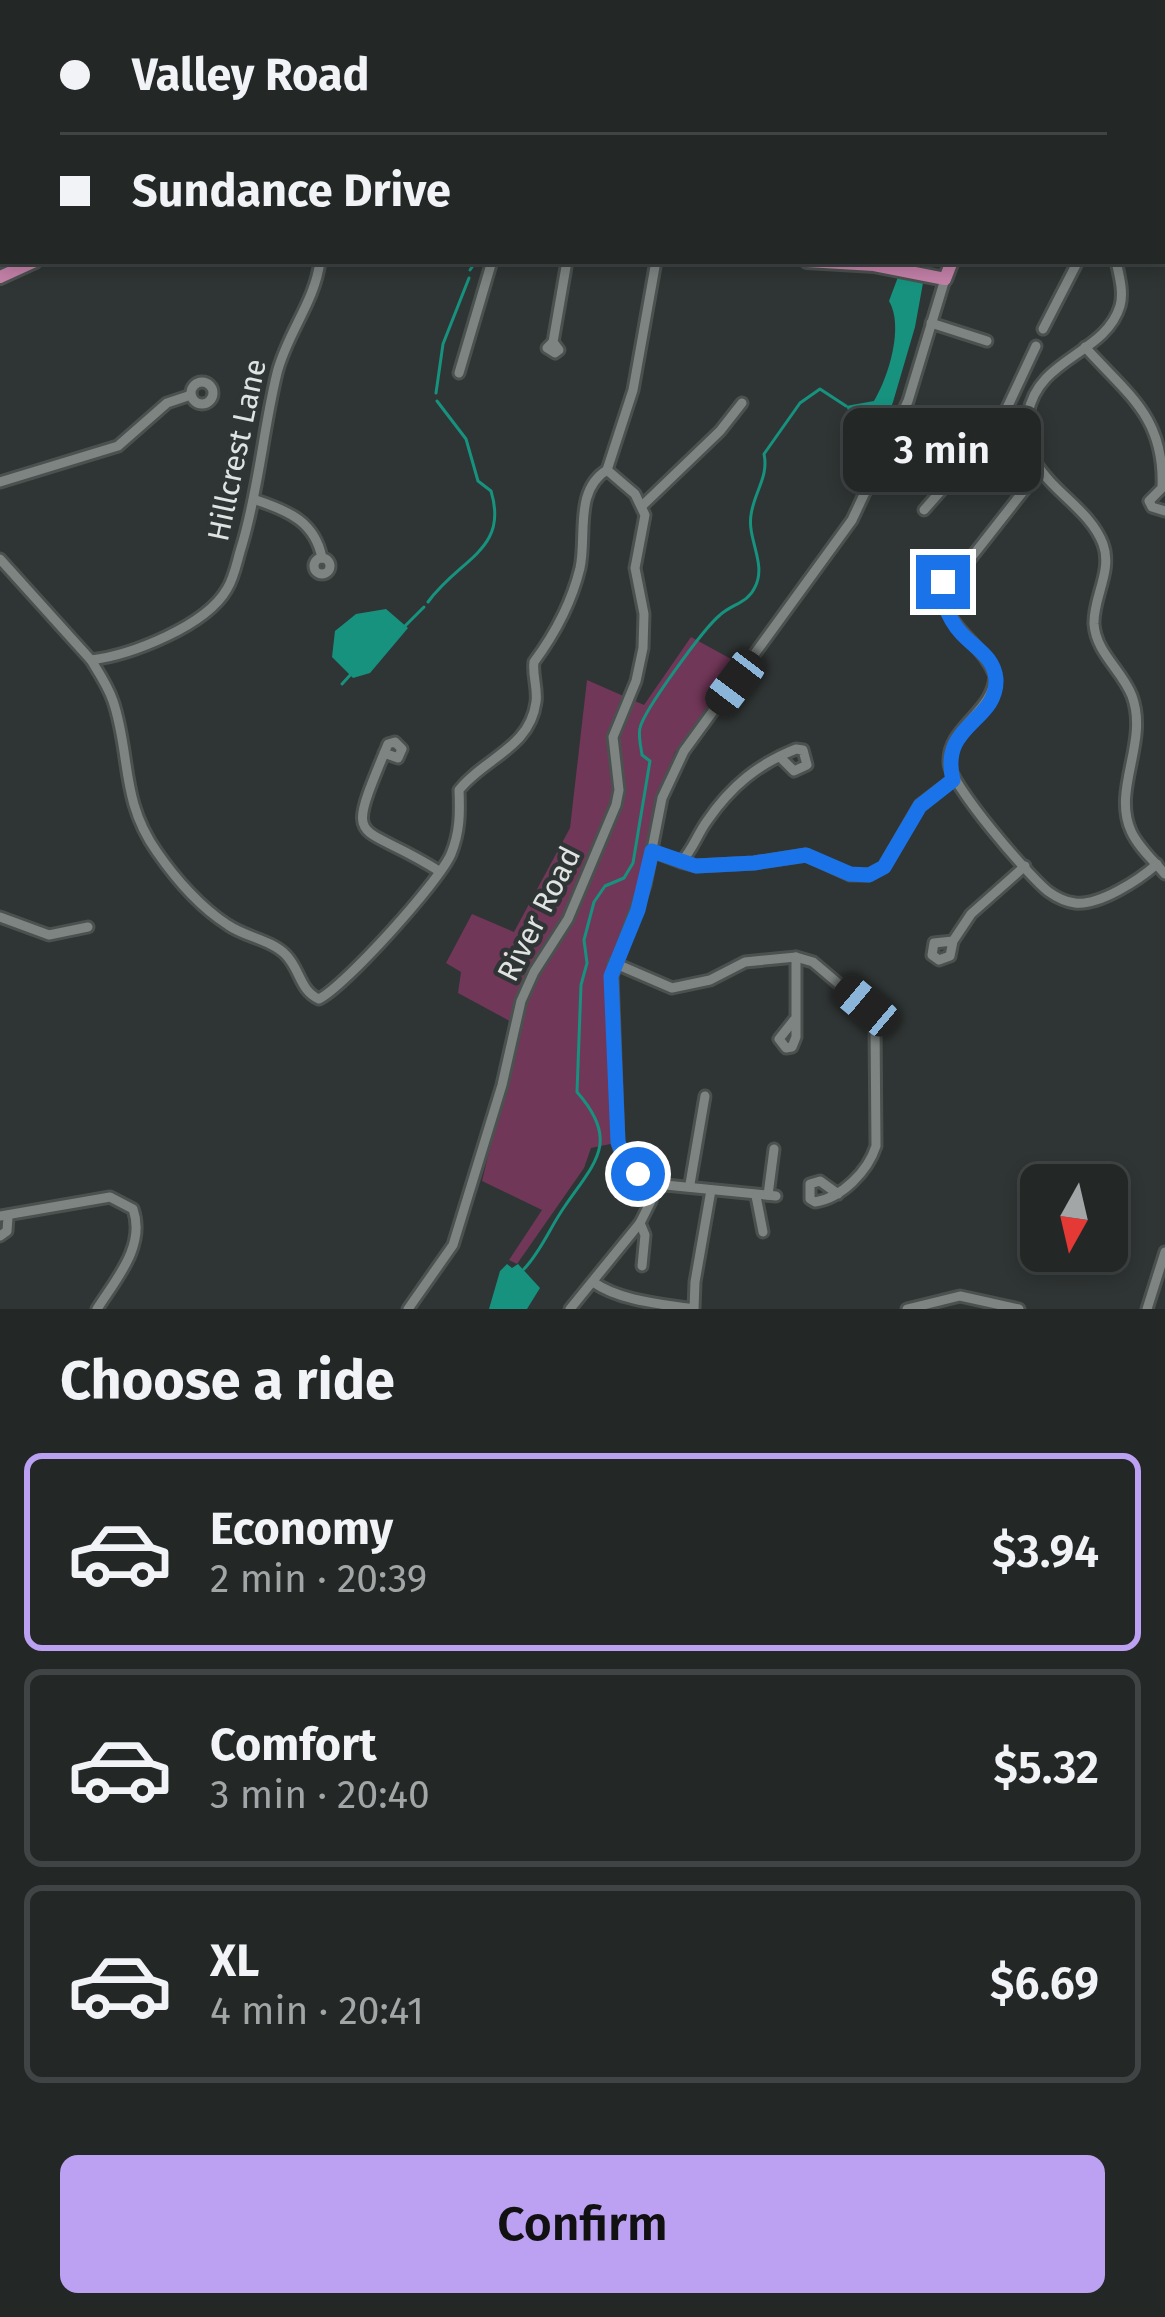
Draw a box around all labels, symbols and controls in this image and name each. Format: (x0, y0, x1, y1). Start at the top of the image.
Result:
text: Valley Road (132, 48, 370, 102)
text: Sundance Drive (132, 164, 451, 218)
street label: Hillcrest Lane (200, 356, 274, 544)
callout: 3 min (844, 408, 1042, 492)
text: 3 min (894, 427, 990, 473)
route end (916, 555, 970, 609)
car (699, 643, 771, 723)
street label: River Road (490, 841, 588, 987)
car (827, 969, 905, 1043)
route start (611, 1147, 665, 1201)
north arrow (1020, 1164, 1128, 1272)
map controls (1020, 1164, 1128, 1272)
text: Choose a ride (60, 1349, 395, 1413)
icon: car (66, 1498, 174, 1606)
text: Economy (210, 1502, 393, 1556)
text: $3.94 (992, 1525, 1099, 1579)
text: 2 min · 20:39 (210, 1556, 427, 1602)
icon: car (66, 1714, 174, 1822)
text: Comfort (210, 1718, 377, 1772)
text: $5.32 (994, 1741, 1099, 1795)
text: 3 min · 20:40 (210, 1772, 430, 1818)
icon: car (66, 1930, 174, 2038)
text: XL (210, 1934, 259, 1988)
text: $6.69 (990, 1957, 1099, 2011)
text: 4 min · 20:41 (210, 1988, 424, 2034)
button: Confirm (60, 2155, 1105, 2293)

